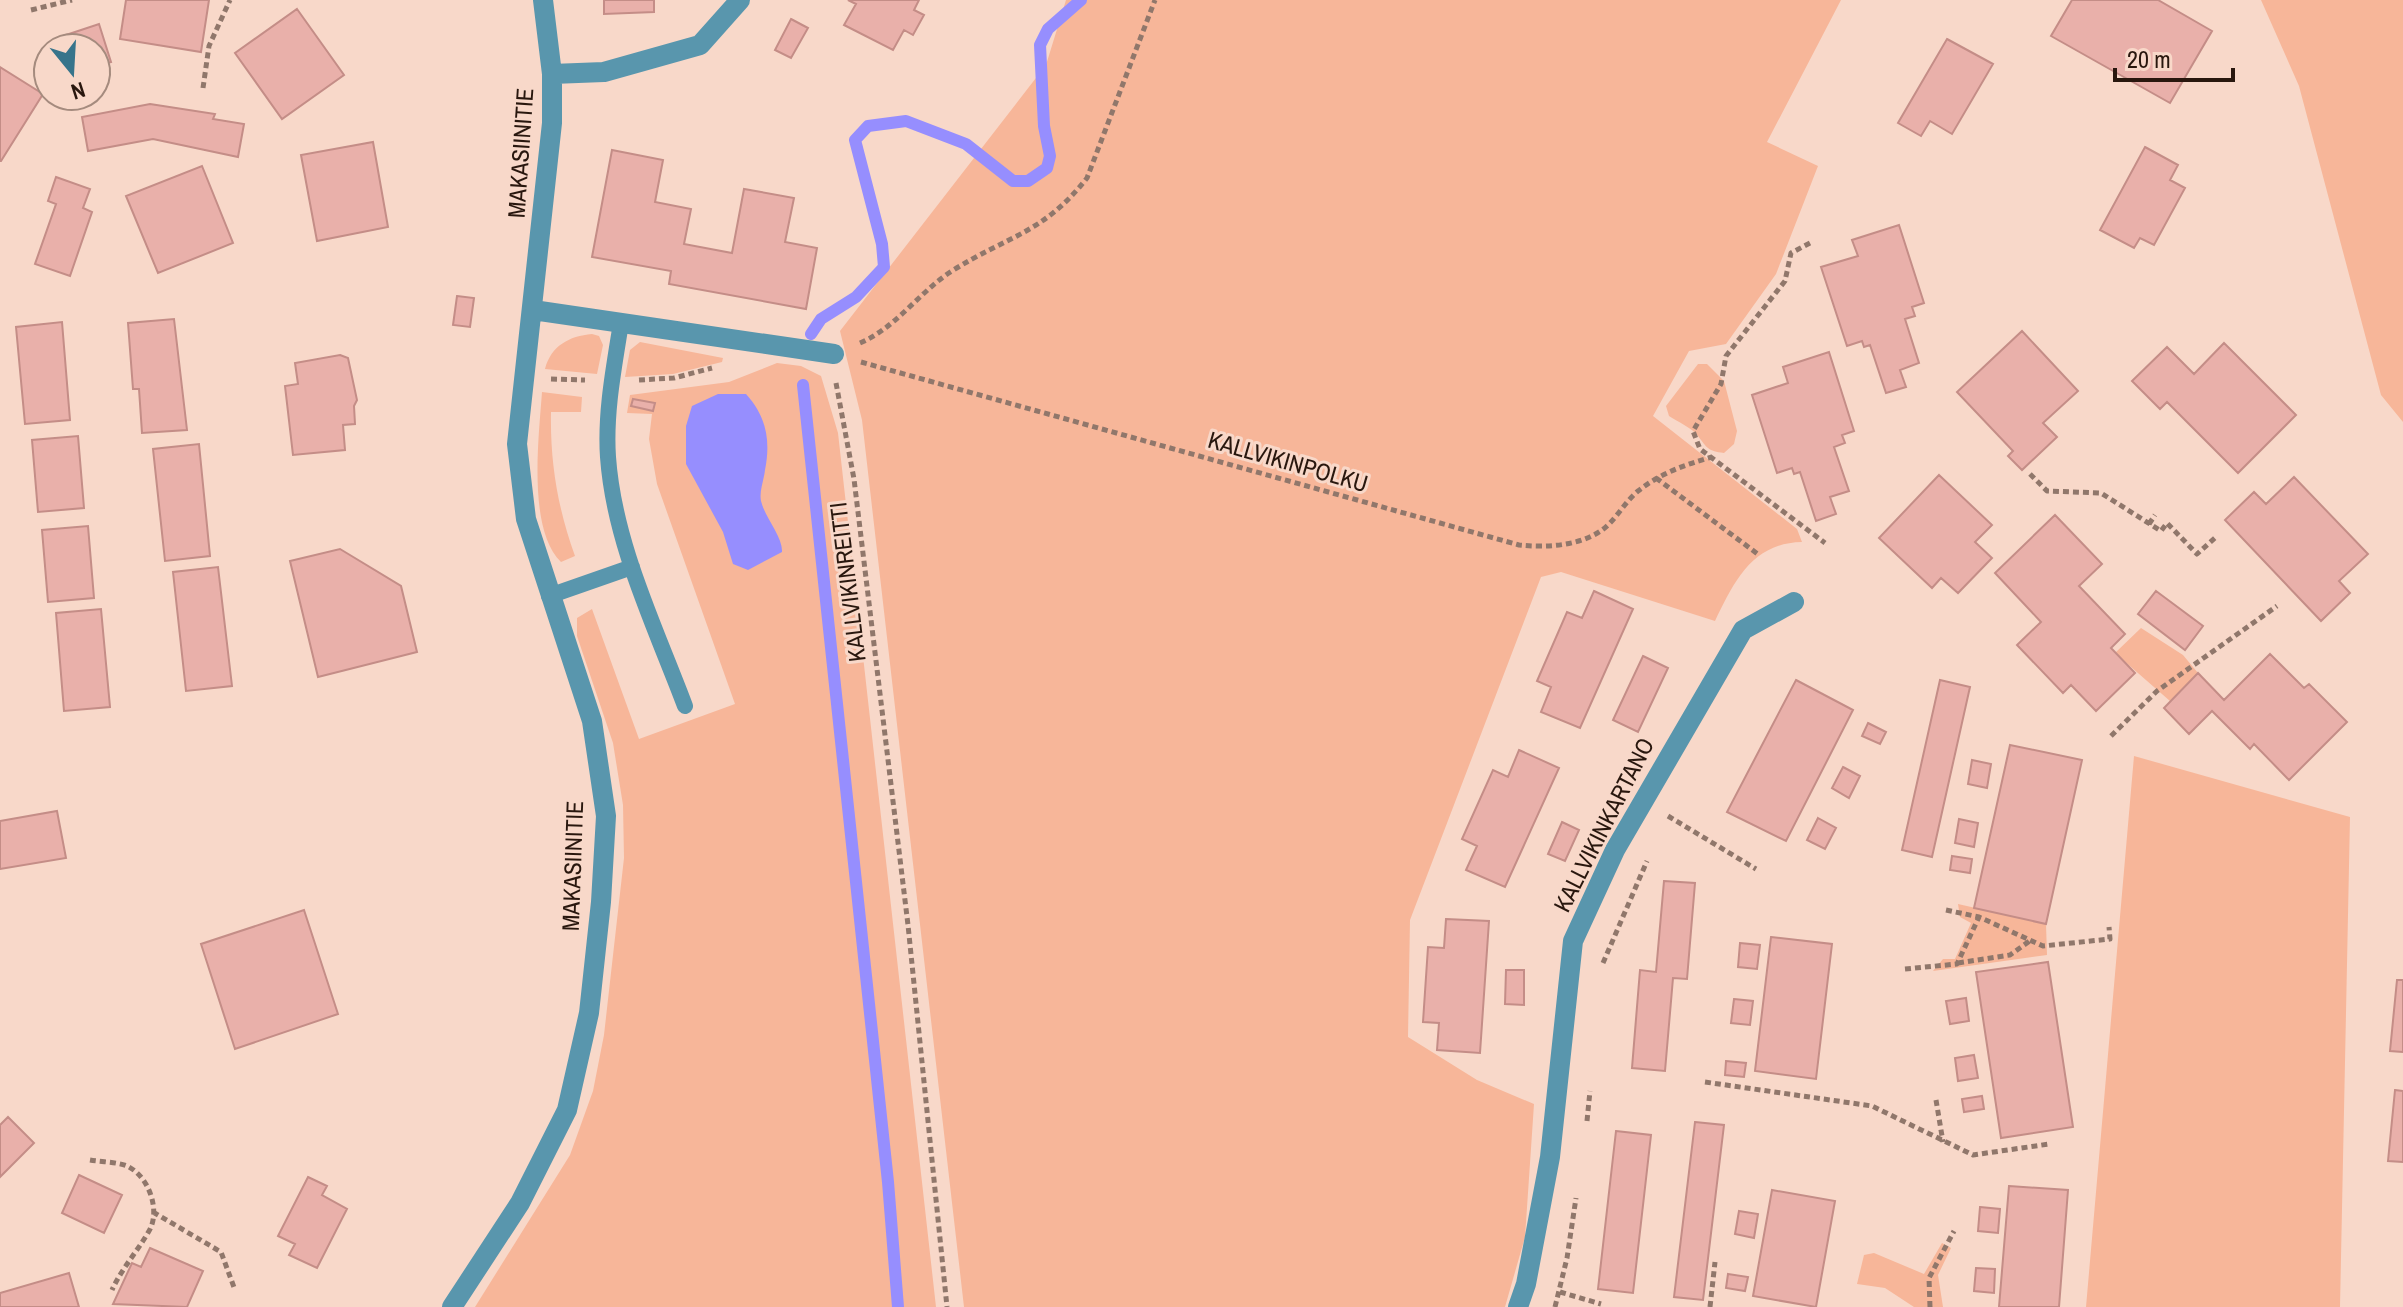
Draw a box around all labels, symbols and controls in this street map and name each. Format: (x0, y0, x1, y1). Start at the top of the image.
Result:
north arrow (32, 32, 112, 112)
scale bar (2115, 32, 2233, 82)
text: 20 m (2127, 43, 2171, 75)
text: N (67, 75, 89, 107)
street label: MAKASIINITIE (500, 87, 541, 219)
street label: KALLVIKINPOLKU (1205, 423, 1372, 499)
street label: KALLVIKINREITTI (821, 501, 873, 664)
street label: KALLVIKINKARTANO (1545, 732, 1661, 917)
street label: MAKASIINITIE (554, 800, 590, 932)

